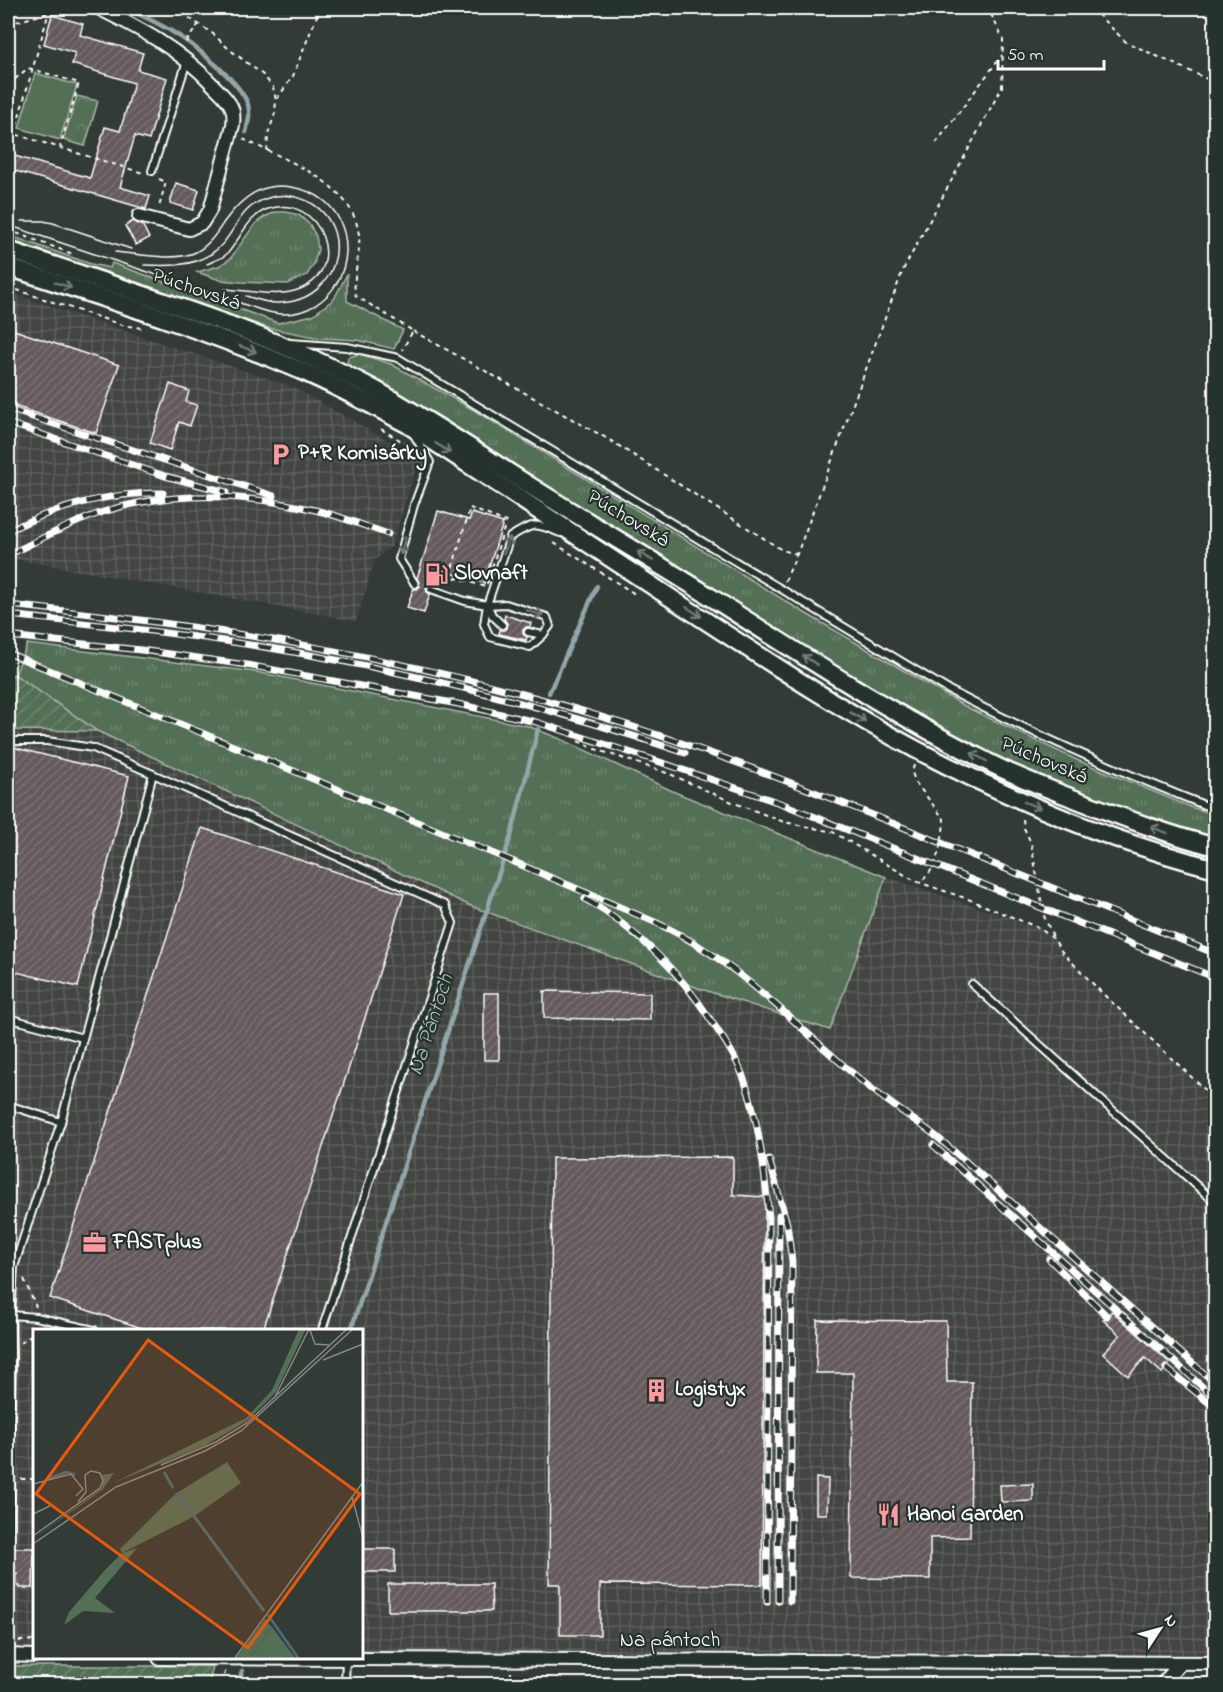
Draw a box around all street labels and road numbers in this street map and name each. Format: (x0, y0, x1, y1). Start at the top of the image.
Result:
street label: Púchovská (148, 261, 245, 319)
street label: Púchovská (581, 483, 675, 556)
street label: Púchovská (996, 729, 1092, 793)
street label: Na pántoch (620, 1626, 720, 1656)

